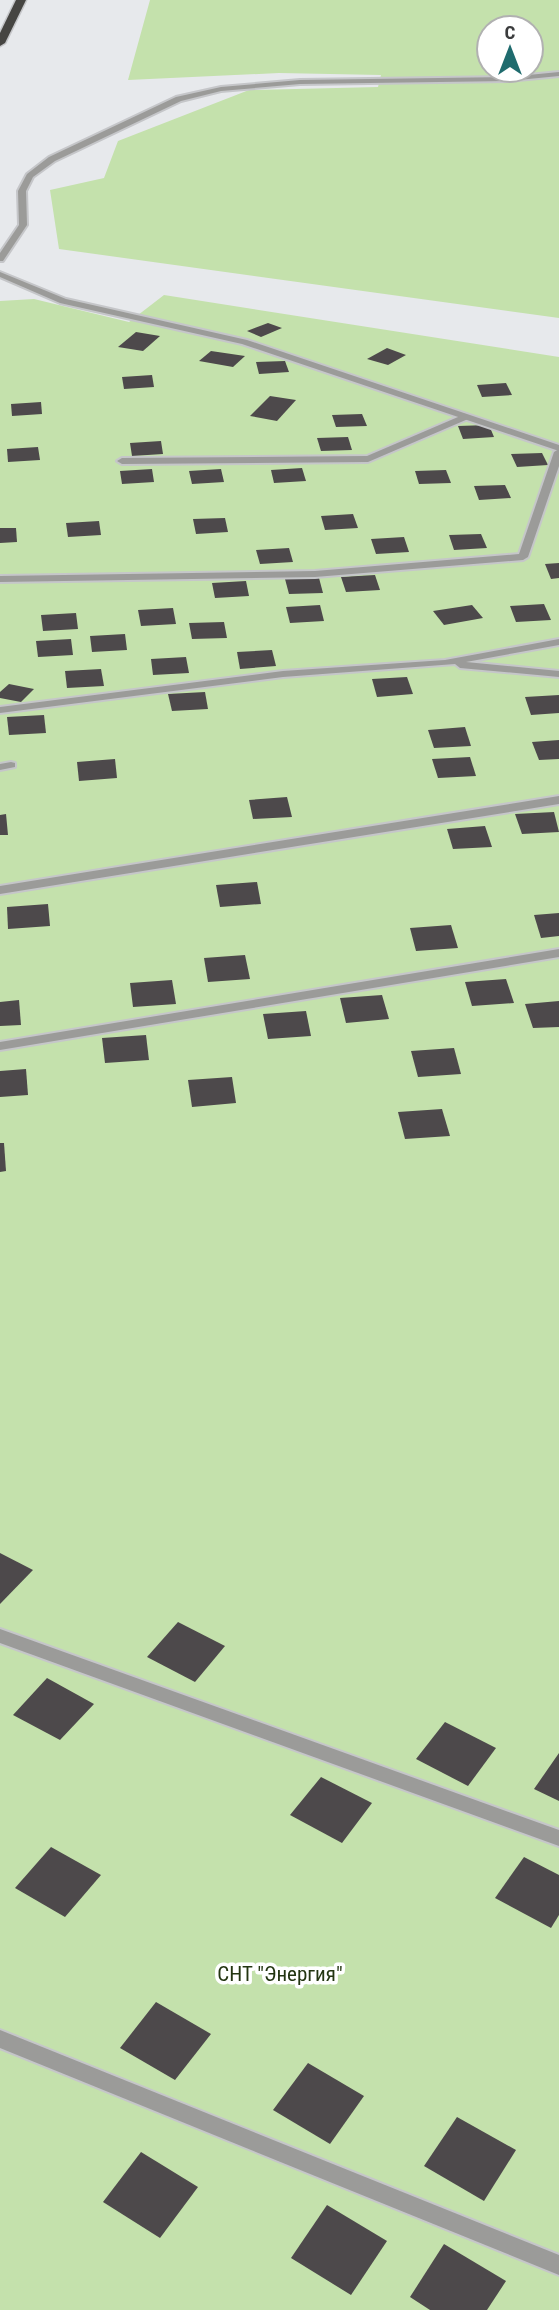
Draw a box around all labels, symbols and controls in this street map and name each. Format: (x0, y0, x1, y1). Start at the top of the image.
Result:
north arrow (475, 14, 545, 84)
text: С (505, 21, 516, 44)
park label: СНТ "Энергия" (217, 1962, 343, 1986)

